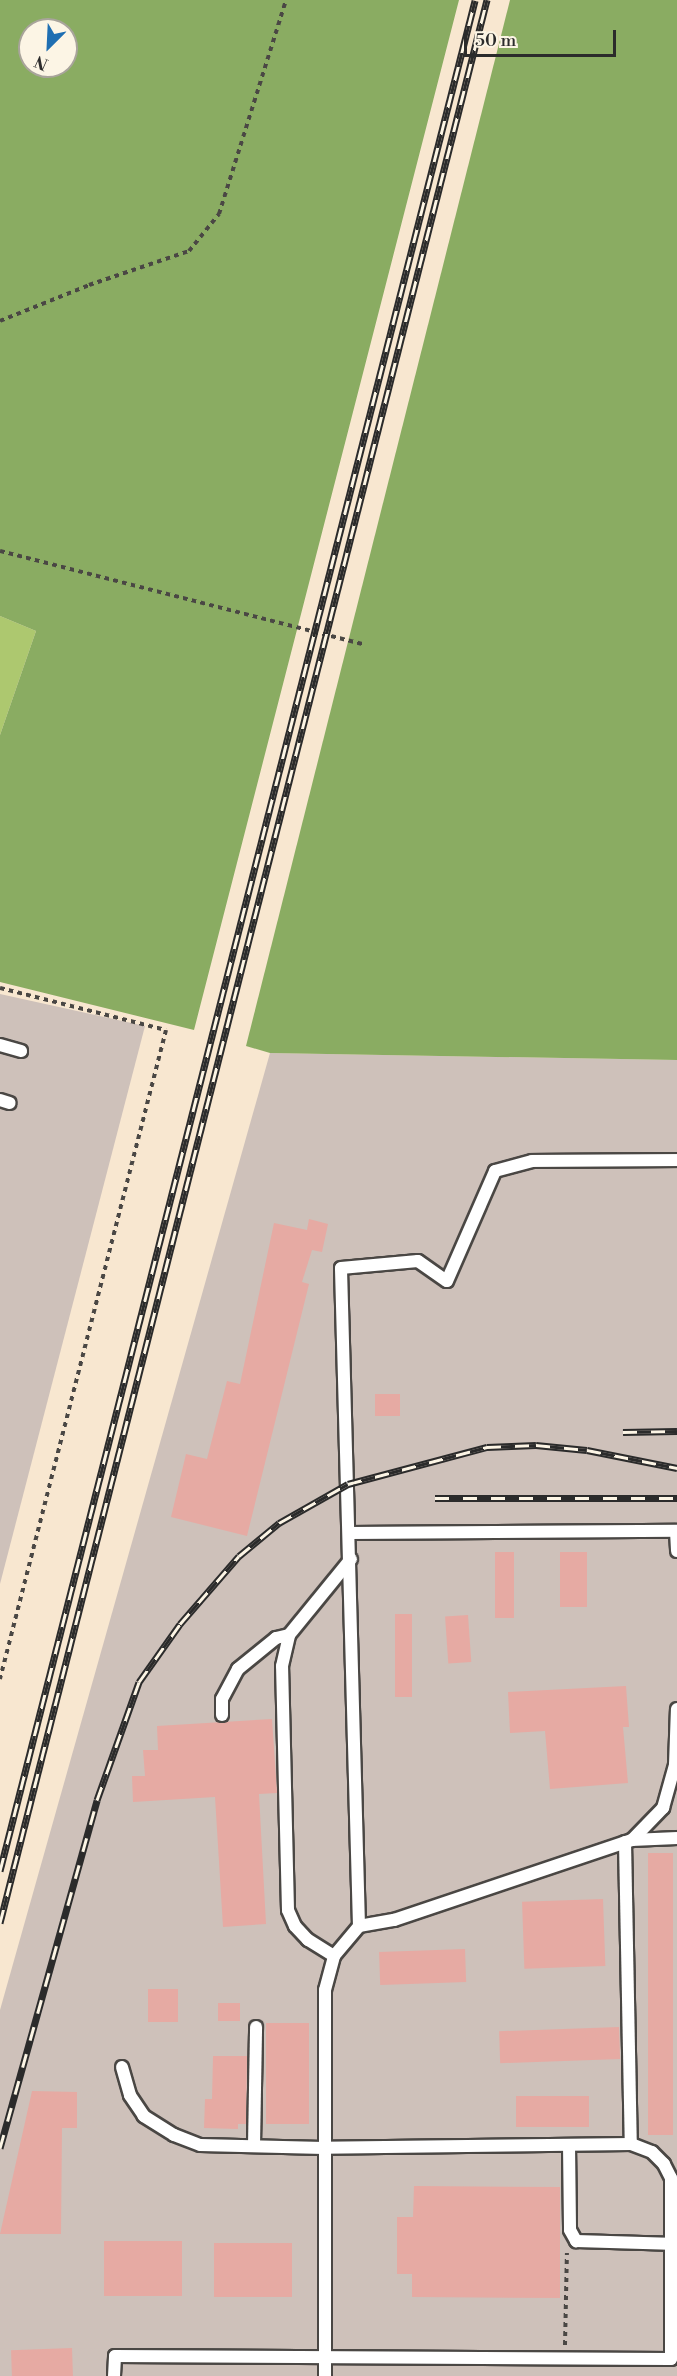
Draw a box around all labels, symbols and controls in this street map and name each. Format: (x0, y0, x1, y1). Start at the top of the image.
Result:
north arrow (18, 18, 78, 78)
scale bar (467, 18, 618, 56)
text: 50 m (475, 29, 516, 52)
text: N (32, 51, 51, 74)

